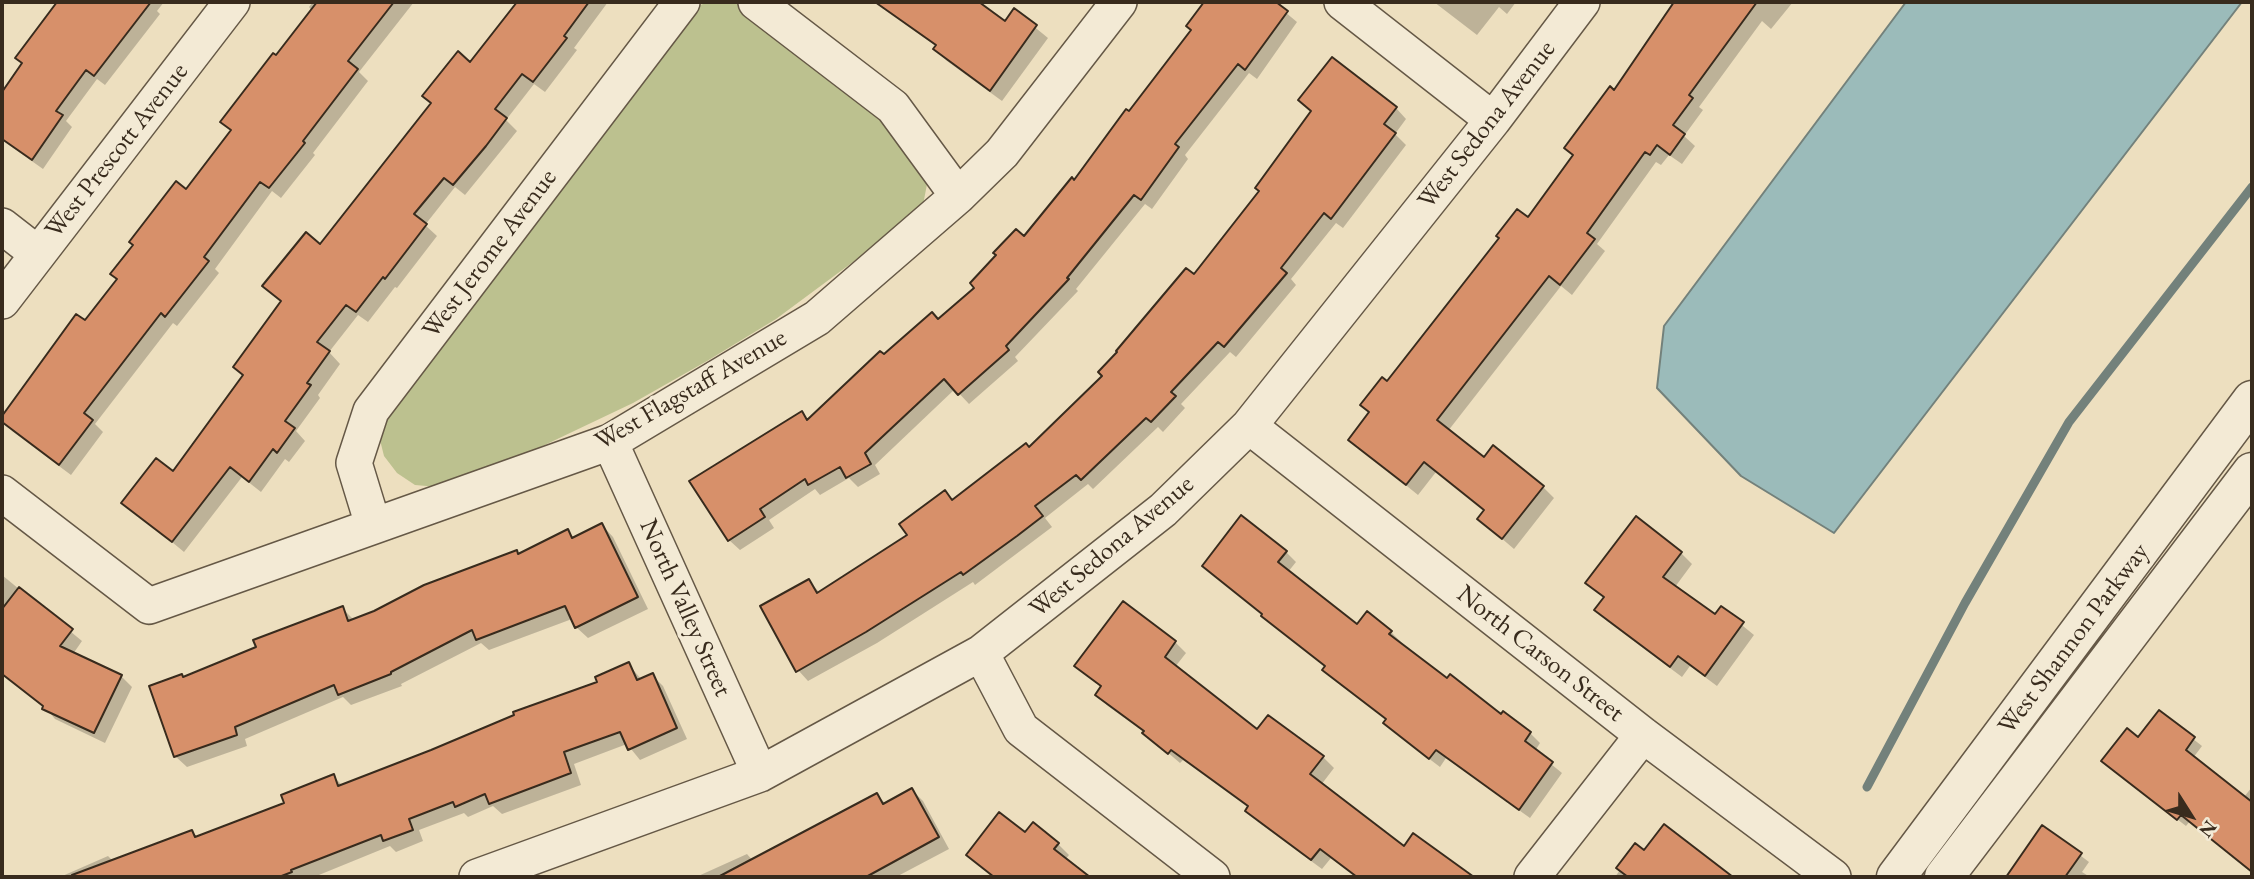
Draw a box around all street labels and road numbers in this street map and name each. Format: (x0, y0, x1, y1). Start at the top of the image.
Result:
street label: West Sedona Avenue (1412, 35, 1562, 215)
street label: West Prescott Avenue (39, 57, 195, 245)
street label: West Jerome Avenue (416, 163, 564, 345)
street label: West Flagstaff Avenue (590, 322, 792, 458)
street label: West Sedona Avenue (1023, 469, 1201, 625)
street label: North Valley Street (632, 515, 738, 701)
street label: West Shannon Parkway (1992, 537, 2156, 741)
street label: North Carson Street (1450, 579, 1630, 729)

